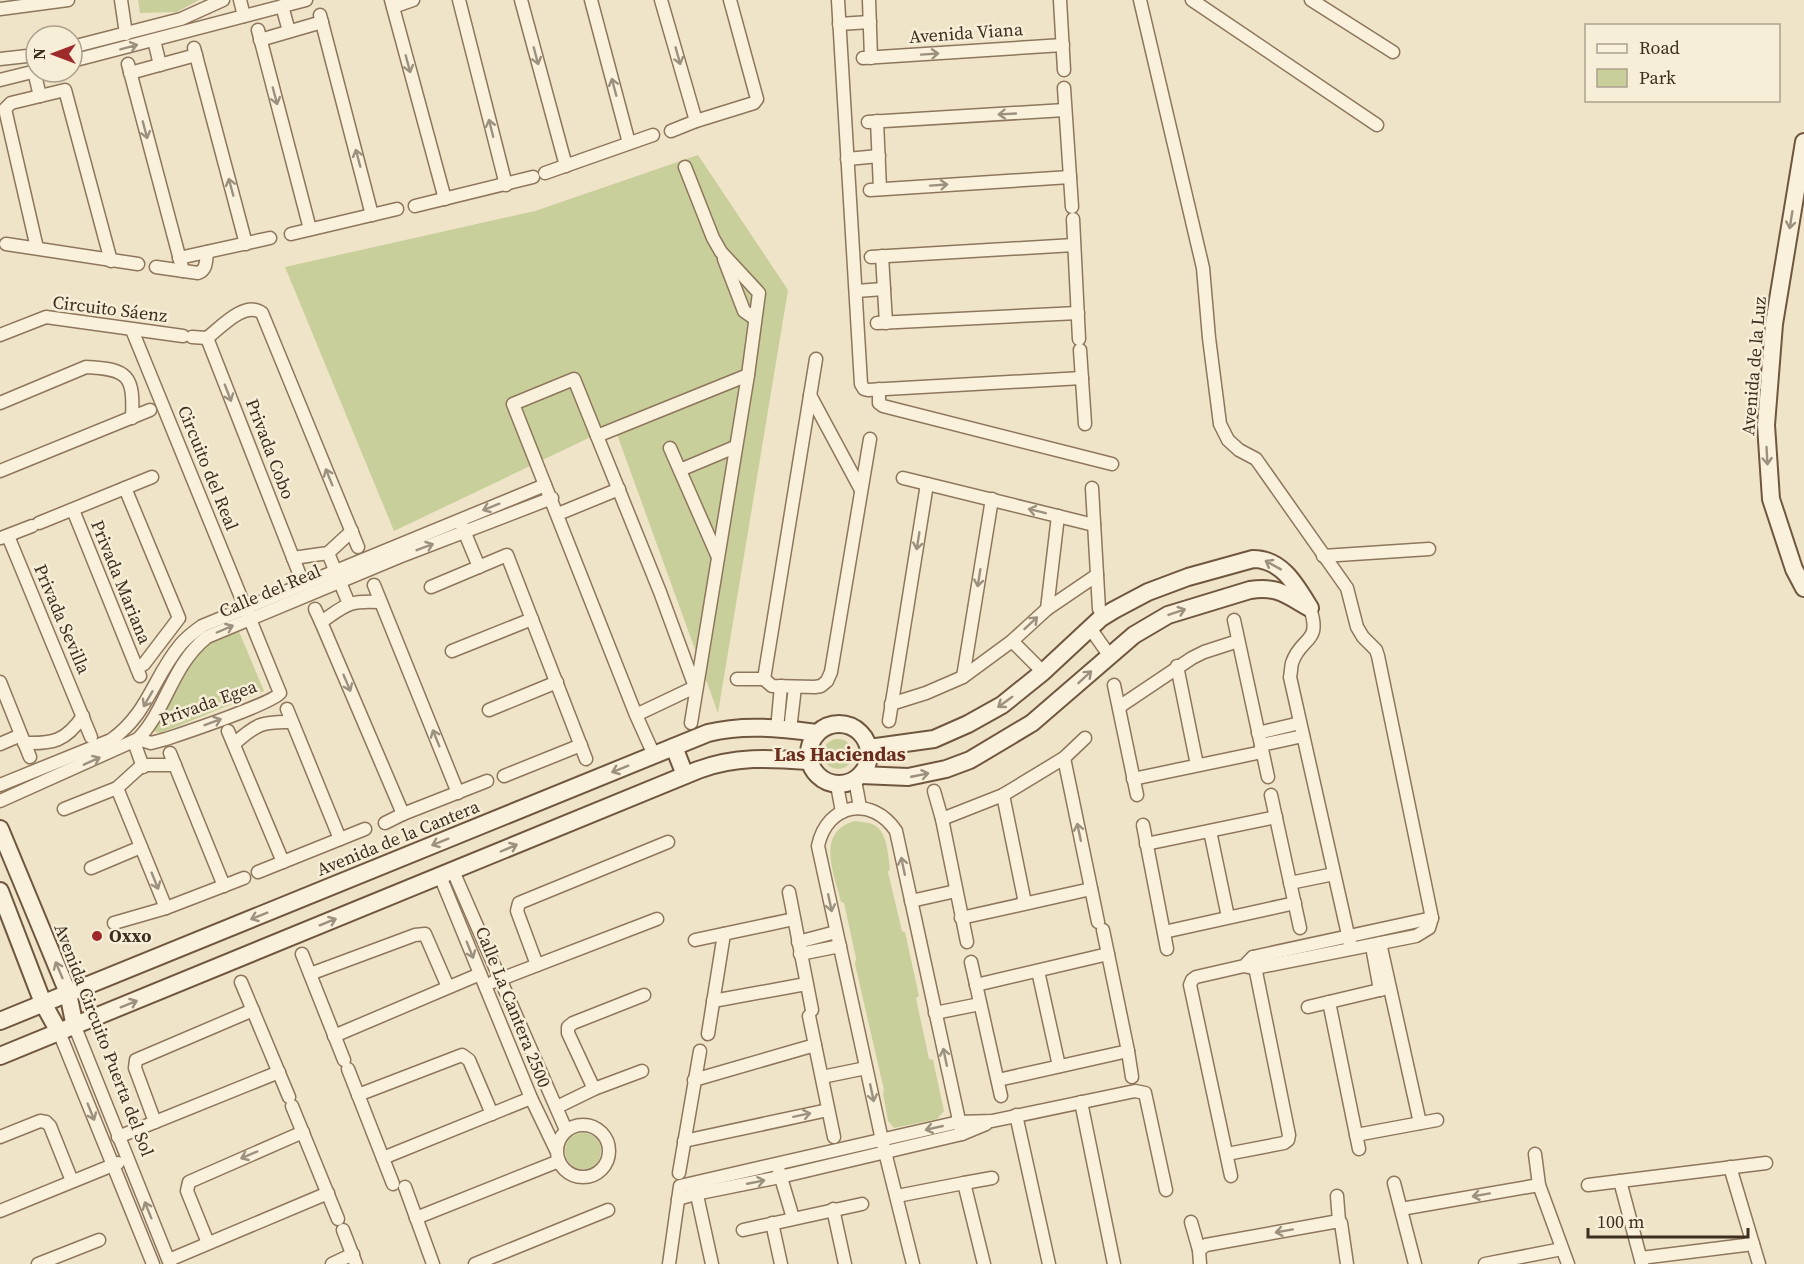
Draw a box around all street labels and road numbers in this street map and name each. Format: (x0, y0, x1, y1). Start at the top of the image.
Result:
street label: Avenida Viana (908, 16, 1025, 49)
street label: Circuito Sáenz (51, 289, 169, 328)
street label: Avenida de la Luz (1735, 295, 1772, 437)
street label: Privada Cobo (240, 395, 301, 503)
street label: Circuito del Real (172, 402, 245, 534)
street label: Privada Mariana (85, 516, 158, 648)
street label: Calle del Real (215, 558, 325, 623)
street label: Privada Sevilla (28, 560, 97, 678)
street label: Privada Egea (155, 673, 261, 732)
street label: Avenida de la Cantera (313, 793, 484, 882)
street label: Avenida Circuito Puerta del Sol (48, 920, 160, 1160)
street label: Calle La Cantera 2500 (470, 923, 557, 1091)

